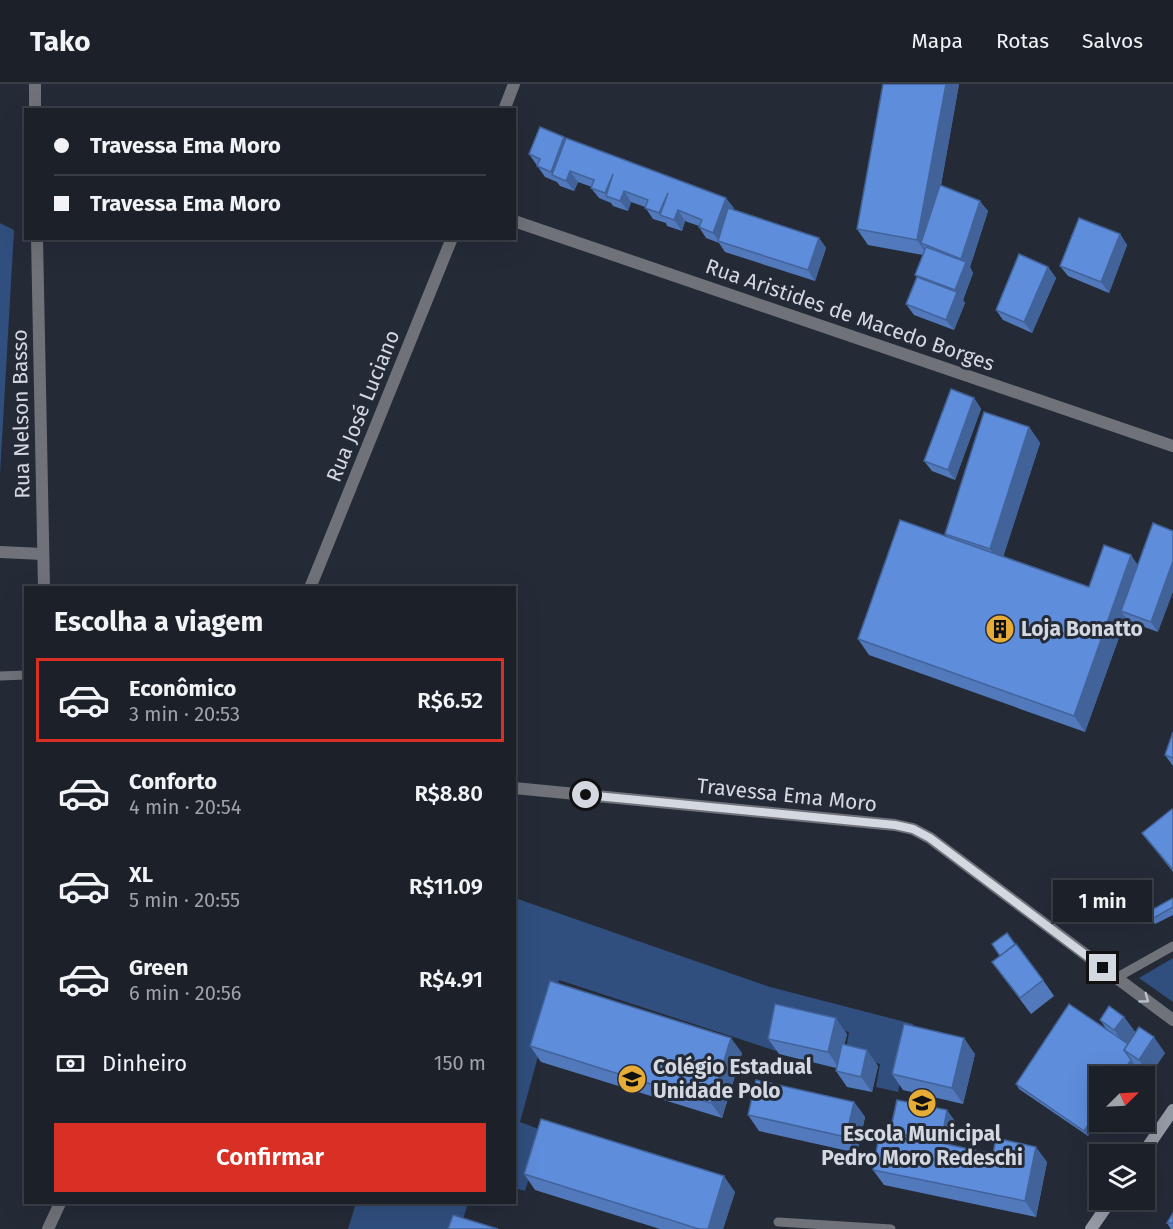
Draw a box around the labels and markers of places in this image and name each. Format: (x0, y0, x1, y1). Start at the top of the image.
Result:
building icon: Loja Bonatto (984, 613, 1016, 645)
place label: Loja Bonatto (1021, 616, 1143, 642)
place label: Colégio Estadual Unidade Polo (653, 1054, 813, 1104)
school or university icon: Colégio Estadual Unidade Polo (616, 1063, 648, 1095)
school or university icon: Escola Municipal Pedro Moro Redeschi (906, 1087, 938, 1119)
place label: Escola Municipal Pedro Moro Redeschi (821, 1121, 1023, 1171)

